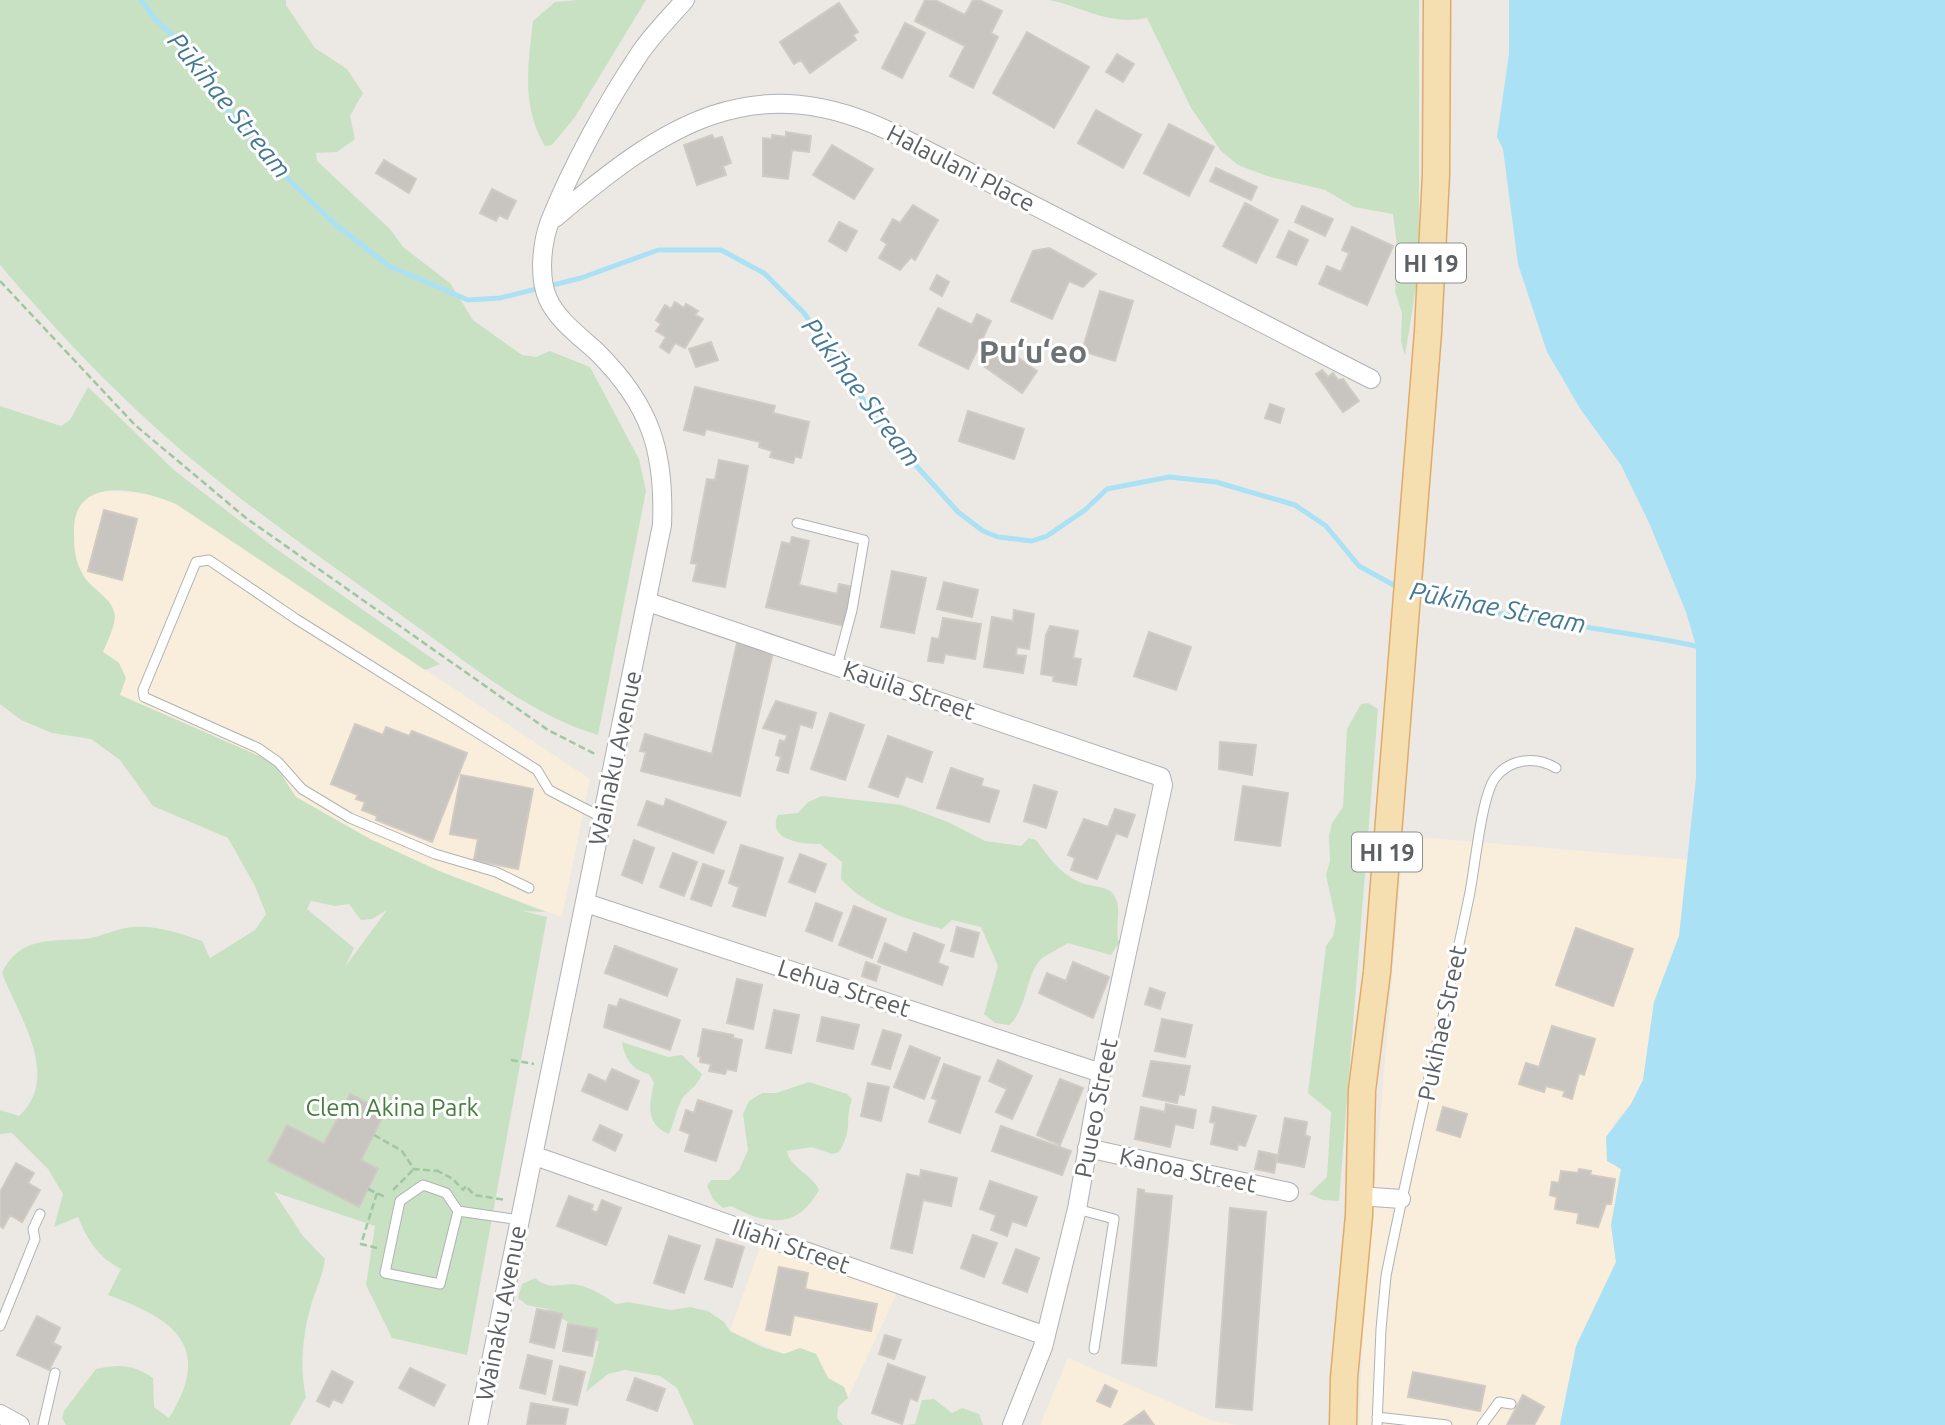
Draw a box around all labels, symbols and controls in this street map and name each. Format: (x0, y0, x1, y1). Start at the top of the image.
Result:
water label: Pūkīhae Stream (162, 26, 298, 184)
street label: Halaulani Place (882, 119, 1040, 217)
road number: HI 19 (1396, 244, 1466, 282)
water label: Pūkīhae Stream (797, 312, 927, 472)
district label: Pu‘u‘eo (979, 333, 1087, 369)
water label: Pūkīhae Stream (1407, 576, 1589, 638)
street label: Kauila Street (840, 655, 979, 725)
street label: Wainaku Avenue (583, 668, 647, 848)
road number: HI 19 (1352, 832, 1422, 872)
street label: Pukihae Street (1412, 942, 1472, 1103)
street label: Lehua Street (774, 954, 914, 1022)
street label: Puueo Street (1069, 1035, 1123, 1180)
park label: Clem Akina Park (305, 1094, 479, 1121)
street label: Kanoa Street (1117, 1142, 1260, 1198)
street label: Iliahi Street (729, 1213, 854, 1279)
street label: Wainaku Avenue (471, 1223, 531, 1403)

